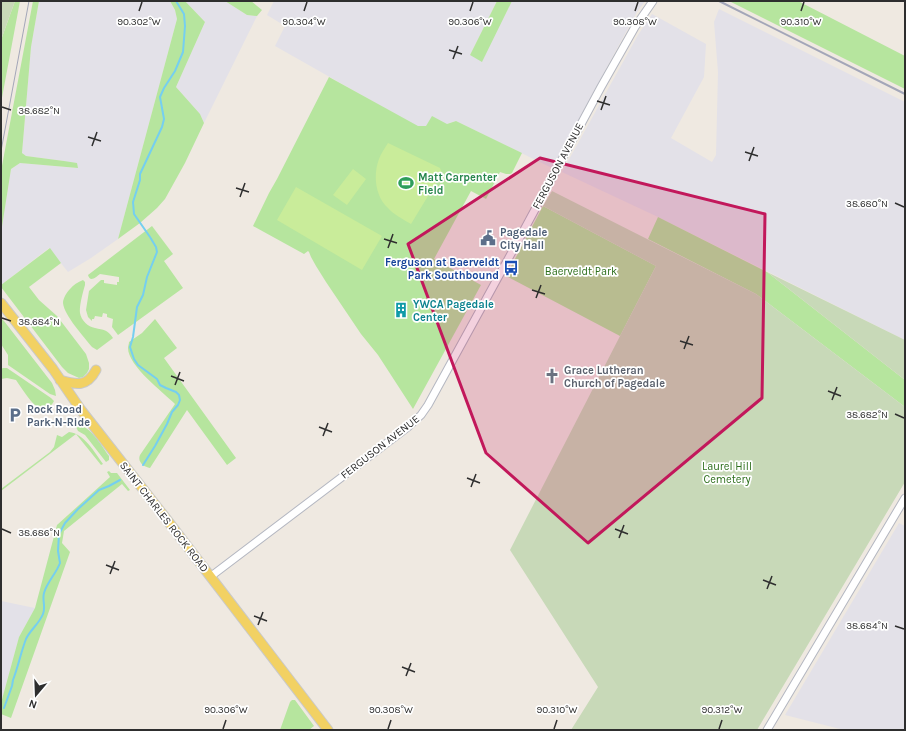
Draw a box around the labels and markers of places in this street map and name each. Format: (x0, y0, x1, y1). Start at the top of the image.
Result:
place label: Matt Carpenter Field (418, 171, 498, 197)
sports icon: Matt Carpenter Field (397, 174, 415, 192)
place label: Pagedale City Hall (500, 226, 548, 252)
public building icon: Pagedale City Hall (479, 229, 497, 247)
place label: Ferguson at Baerveldt Park Southbound (385, 256, 500, 282)
bus stop icon: Ferguson at Baerveldt Park Southbound (502, 259, 520, 277)
place label: YWCA Pagedale Center (413, 298, 494, 324)
building icon: YWCA Pagedale Center (392, 301, 410, 319)
place label: Grace Lutheran Church of Pagedale (564, 364, 665, 390)
church icon: Grace Lutheran Church of Pagedale (543, 367, 561, 385)
place label: Rock Road Park-N-Ride (27, 403, 90, 429)
parking icon: Rock Road Park-N-Ride (6, 406, 24, 424)

